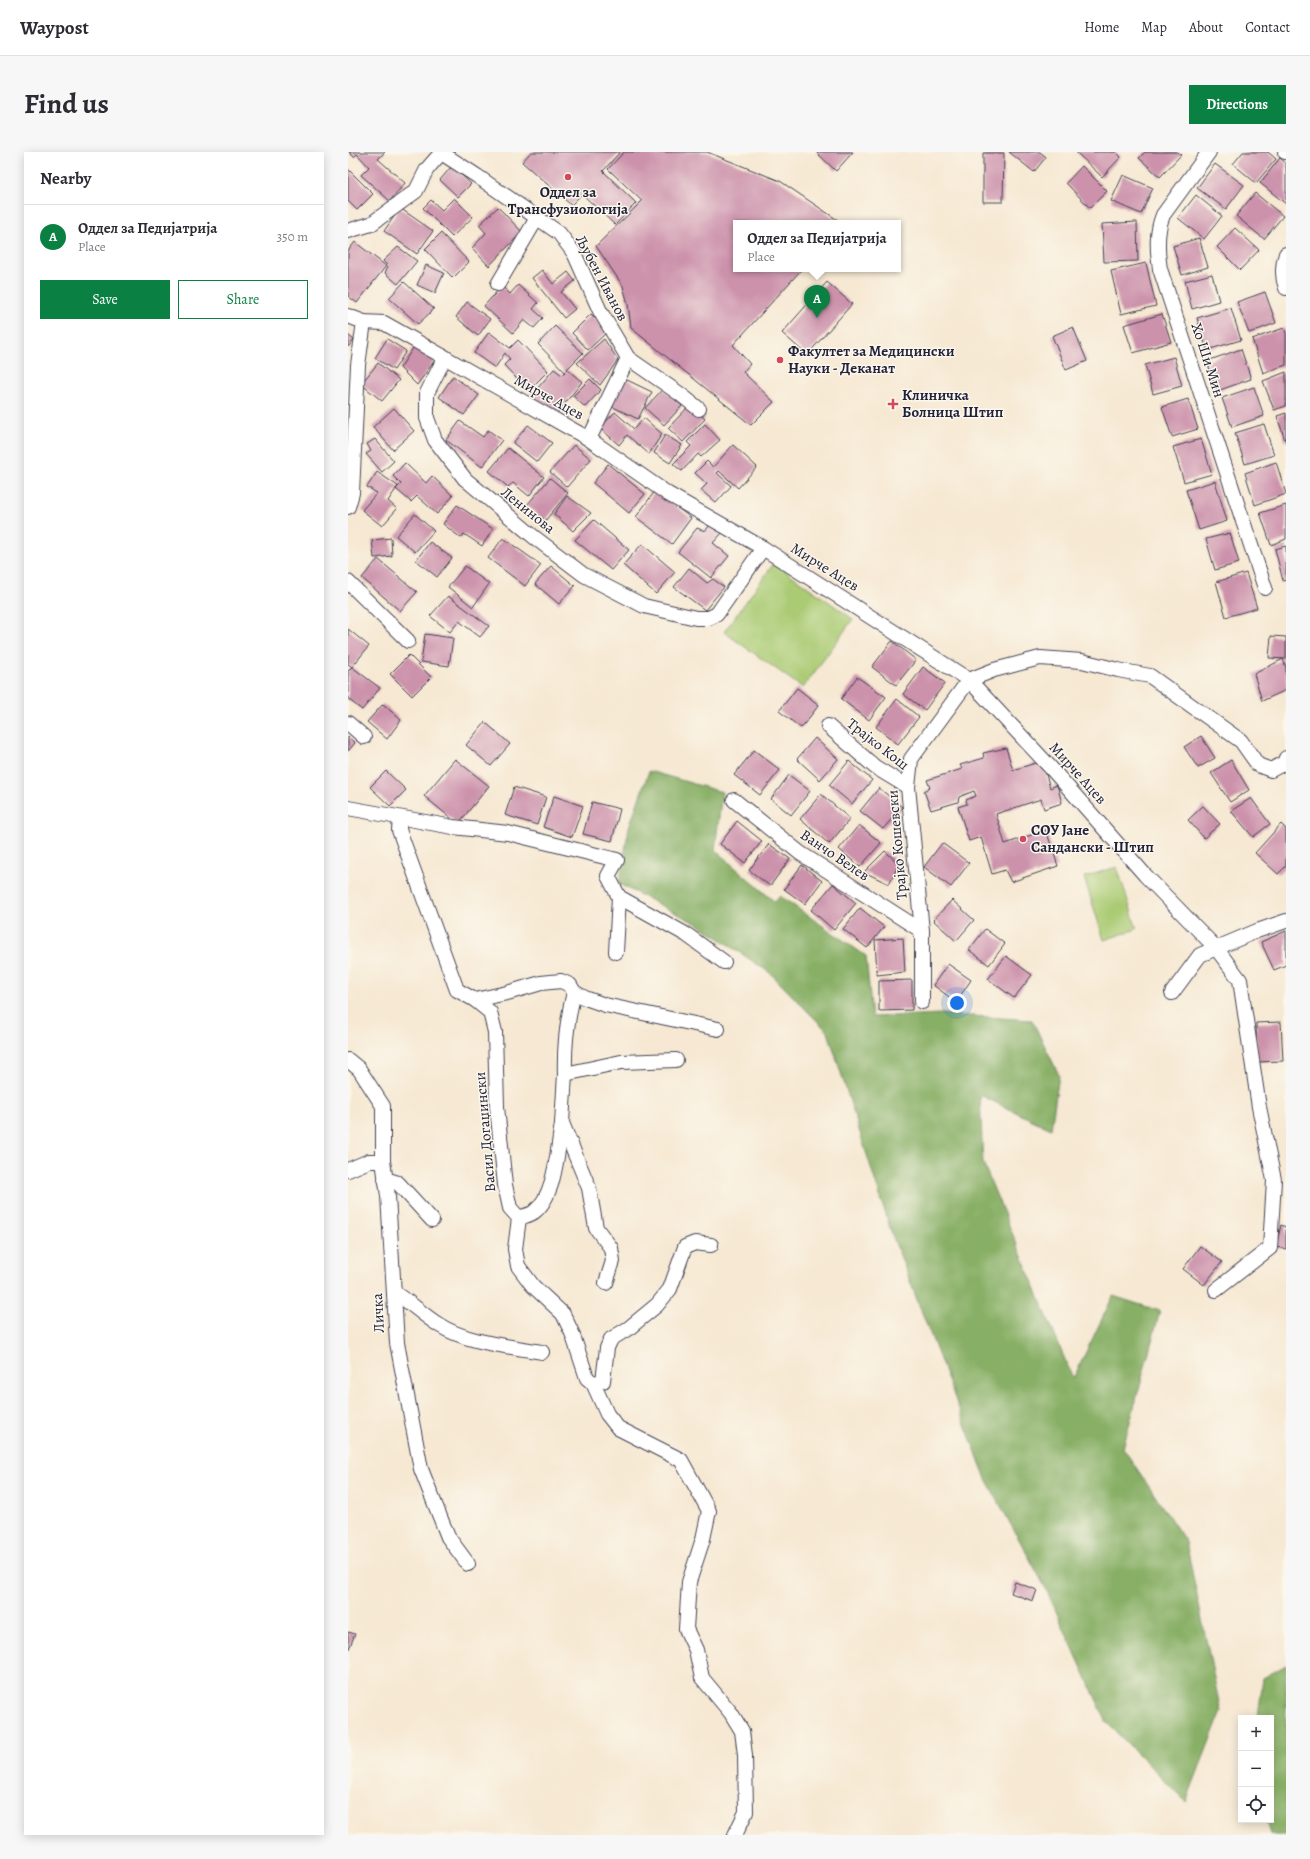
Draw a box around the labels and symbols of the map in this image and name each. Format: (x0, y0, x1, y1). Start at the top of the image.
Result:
marker: Оддел за Трансфузиологија (563, 172, 573, 182)
place label: Оддел за Трансфузиологија (508, 182, 629, 219)
street label: Љубен Иванов (571, 232, 633, 324)
pin: A (804, 285, 830, 318)
street label: Хо Ши Мин (1186, 320, 1230, 400)
place label: Факултет за Медицински Науки - Деканат (788, 341, 955, 378)
marker: Факултет за Медицински Науки - Деканат (775, 355, 785, 365)
street label: Мирче Ацев (510, 370, 588, 424)
place label: Клиничка Болница Штип (902, 385, 1004, 422)
marker: Клиничка Болница Штип (887, 398, 899, 410)
street label: Ленинова (497, 482, 559, 538)
street label: Мирче Ацев (787, 538, 863, 596)
street label: Трајко Кош (843, 714, 913, 774)
street label: Мирче Ацев (1045, 738, 1111, 808)
street label: Трајко Кошевски (882, 789, 912, 901)
place label: СОУ Јане Сандански - Штип (1031, 820, 1154, 857)
street label: Ванчо Велев (796, 825, 874, 885)
marker: СОУ Јане Сандански - Штип (1018, 834, 1028, 844)
your location (947, 993, 967, 1013)
street label: Васил Догаџински (470, 1071, 500, 1193)
street label: Личка (367, 1292, 389, 1333)

